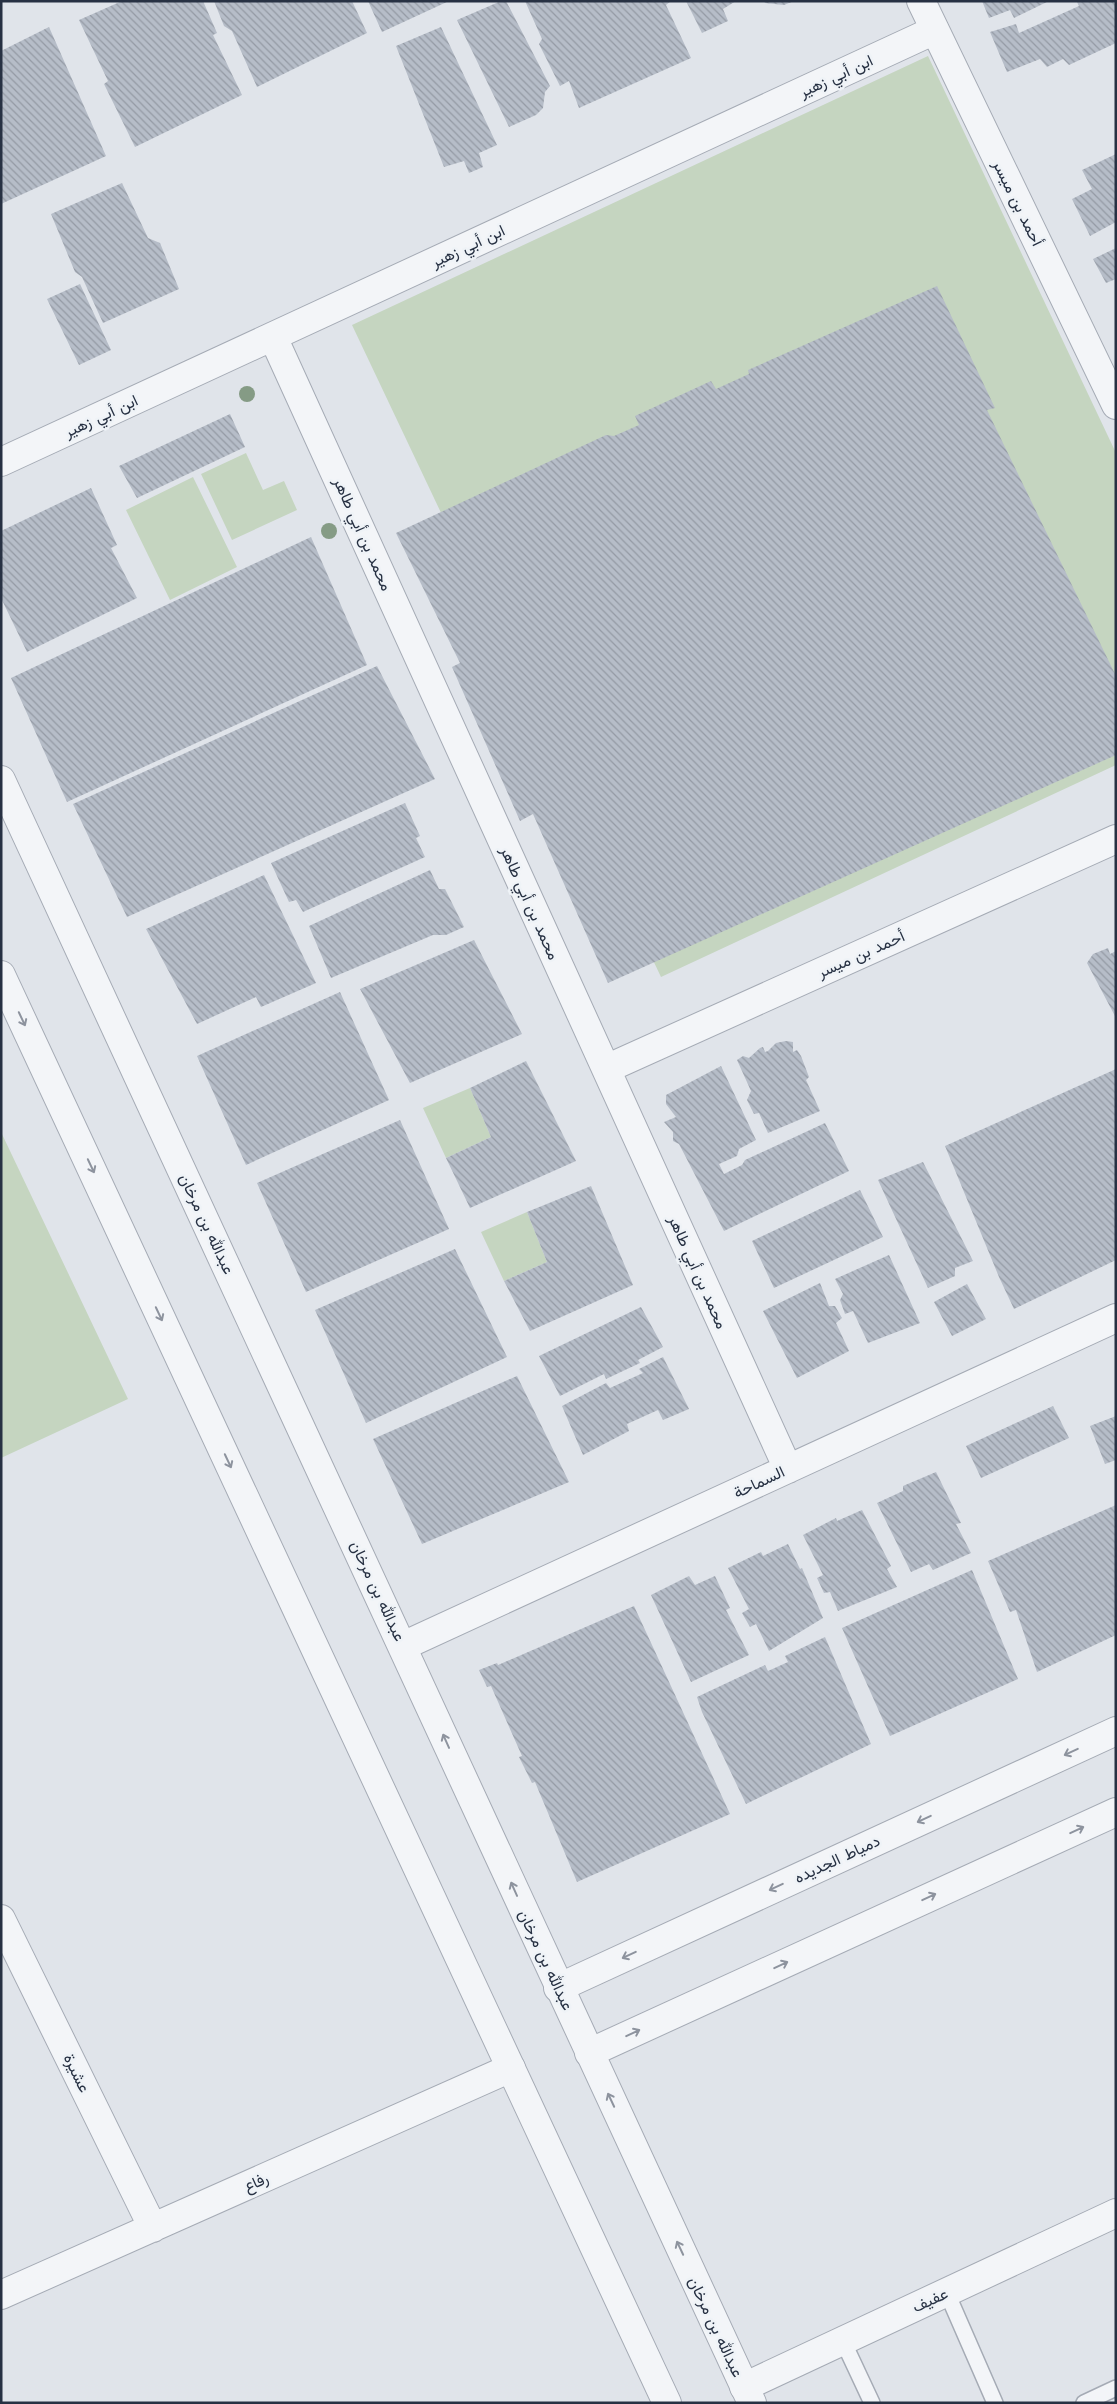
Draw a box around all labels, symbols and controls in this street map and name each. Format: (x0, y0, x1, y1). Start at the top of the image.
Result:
street label: ابن أبي زهير (795, 51, 878, 105)
street label: أحمد بن ميسر (988, 156, 1047, 250)
street label: ابن أبي زهير (427, 221, 510, 275)
street label: ابن أبي زهير (60, 391, 143, 445)
street label: محمد بن أبي طاهر (325, 474, 396, 595)
street label: محمد بن أبي طاهر (492, 843, 563, 964)
street label: أحمد بن ميسر (814, 926, 908, 983)
one-way arrow (18, 1011, 27, 1026)
one-way arrow (86, 1159, 96, 1174)
street label: عبدالله بن مرخان (174, 1171, 239, 1278)
street label: محمد بن أبي طاهر (660, 1212, 731, 1333)
one-way arrow (155, 1306, 165, 1321)
one-way arrow (224, 1453, 233, 1468)
street label: السماحة (730, 1462, 788, 1502)
street label: عبدالله بن مرخان (345, 1538, 410, 1645)
one-way arrow (441, 1734, 451, 1749)
one-way arrow (1064, 1747, 1079, 1757)
one-way arrow (917, 1815, 932, 1825)
one-way arrow (1069, 1825, 1084, 1834)
street label: دمياط الجديده (791, 1831, 883, 1887)
one-way arrow (508, 1882, 518, 1897)
one-way arrow (769, 1883, 784, 1893)
one-way arrow (921, 1892, 936, 1902)
street label: عبدالله بن مرخان (513, 1907, 578, 2014)
one-way arrow (622, 1951, 637, 1961)
one-way arrow (773, 1960, 788, 1969)
one-way arrow (625, 2027, 640, 2037)
street label: عشيرة (59, 2051, 94, 2096)
one-way arrow (606, 2093, 615, 2108)
street label: رفاع (241, 2168, 272, 2198)
one-way arrow (674, 2240, 684, 2255)
street label: عبدالله بن مرخان (683, 2274, 748, 2381)
street label: عفيف (909, 2284, 951, 2316)

